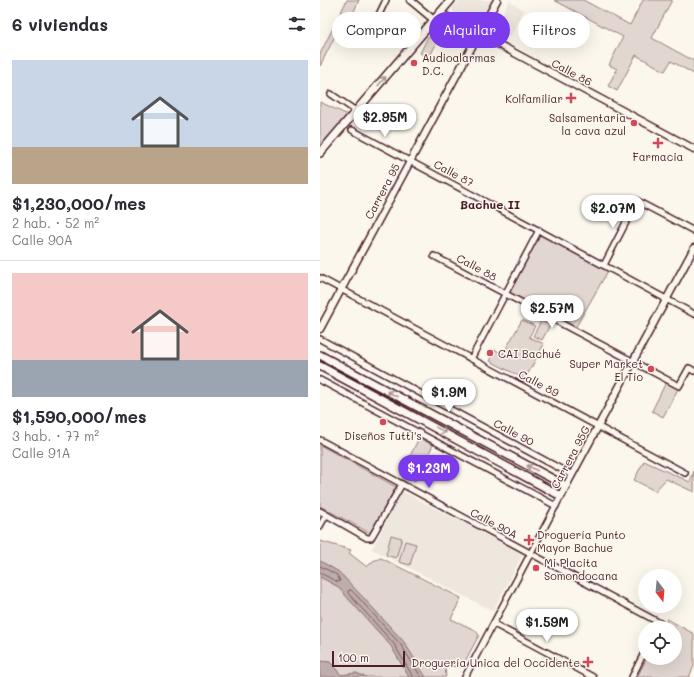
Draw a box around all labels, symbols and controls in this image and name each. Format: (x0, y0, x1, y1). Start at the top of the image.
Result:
chip: Comprar (332, 12, 421, 48)
chip: Alquilar (429, 12, 510, 48)
chip: Filtros (518, 12, 590, 48)
text: 6 viviendas (12, 13, 108, 35)
icon: filters (286, 13, 308, 35)
place label: Audioalarmas D.C. (422, 50, 495, 78)
street label: Calle 86 (549, 55, 595, 89)
marker: Audioalarmas D.C. (409, 58, 419, 68)
one-way arrow (377, 76, 386, 86)
icon: home (124, 86, 196, 158)
place label: Kolfamiliar (505, 91, 563, 106)
marker: Kolfamiliar (566, 93, 576, 103)
pin: $2.95M (352, 104, 418, 138)
text: $2.95M (362, 108, 408, 125)
place label: Salsamentaria la cava azul (549, 110, 626, 138)
marker: Salsamentaria la cava azul (629, 118, 639, 128)
marker: Farmacia (653, 138, 663, 148)
place label: Farmacia (633, 149, 684, 164)
street label: Calle 87 (431, 156, 477, 190)
street label: Carrera 95 (361, 160, 403, 222)
text: $1,230,000/mes (12, 192, 146, 214)
pin: $2.07M (580, 195, 646, 229)
district label: Bachue II (460, 196, 520, 212)
text: $2.07M (590, 199, 636, 216)
text: 2 hab. · 52 m² (12, 214, 99, 231)
text: Calle 90A (12, 231, 73, 248)
street label: Calle 88 (454, 250, 500, 284)
pin: $2.57M (519, 295, 585, 329)
icon: home (124, 299, 196, 371)
text: $2.57M (530, 299, 574, 316)
place label: CAI Bachué (498, 346, 561, 361)
marker: CAI Bachué (485, 348, 495, 358)
place label: Super Market El Tio (570, 356, 643, 384)
marker: Super Market El Tio (646, 364, 656, 374)
street label: Calle 89 (516, 366, 562, 400)
pin: $1.9M (421, 379, 477, 413)
text: $1.9M (431, 383, 467, 400)
one-way arrow (387, 389, 399, 397)
text: $1,590,000/mes (12, 405, 146, 427)
street label: Calle 90 (491, 415, 537, 449)
marker: Diseños Tutti's (378, 417, 388, 427)
street label: Carrera 95G (547, 423, 593, 491)
text: 3 hab. · 77 m² (12, 427, 99, 444)
one-way arrow (435, 427, 447, 435)
place label: Diseños Tutti's (344, 428, 422, 443)
text: Calle 91A (12, 444, 71, 461)
pin: $1.23M (396, 455, 462, 489)
text: $1.23M (407, 459, 451, 476)
one-way arrow (526, 463, 538, 471)
street label: Calle 90A (468, 504, 520, 542)
place label: Droguería Punto Mayor Bachue (537, 527, 626, 555)
marker: Droguería Punto Mayor Bachue (524, 535, 534, 545)
place label: Mi Placita Somondocana (544, 555, 618, 583)
marker: Mi Placita Somondocana (531, 563, 541, 573)
north arrow (638, 569, 682, 613)
map controls (638, 569, 682, 665)
pin: $1.59M (514, 609, 580, 643)
text: $1.59M (525, 613, 569, 630)
button: locate (638, 621, 682, 665)
scale bar (332, 649, 405, 668)
text: 100 m (338, 650, 369, 665)
place label: Droguería Unica del Occidente (412, 655, 580, 670)
marker: Droguería Unica del Occidente (583, 657, 593, 667)

